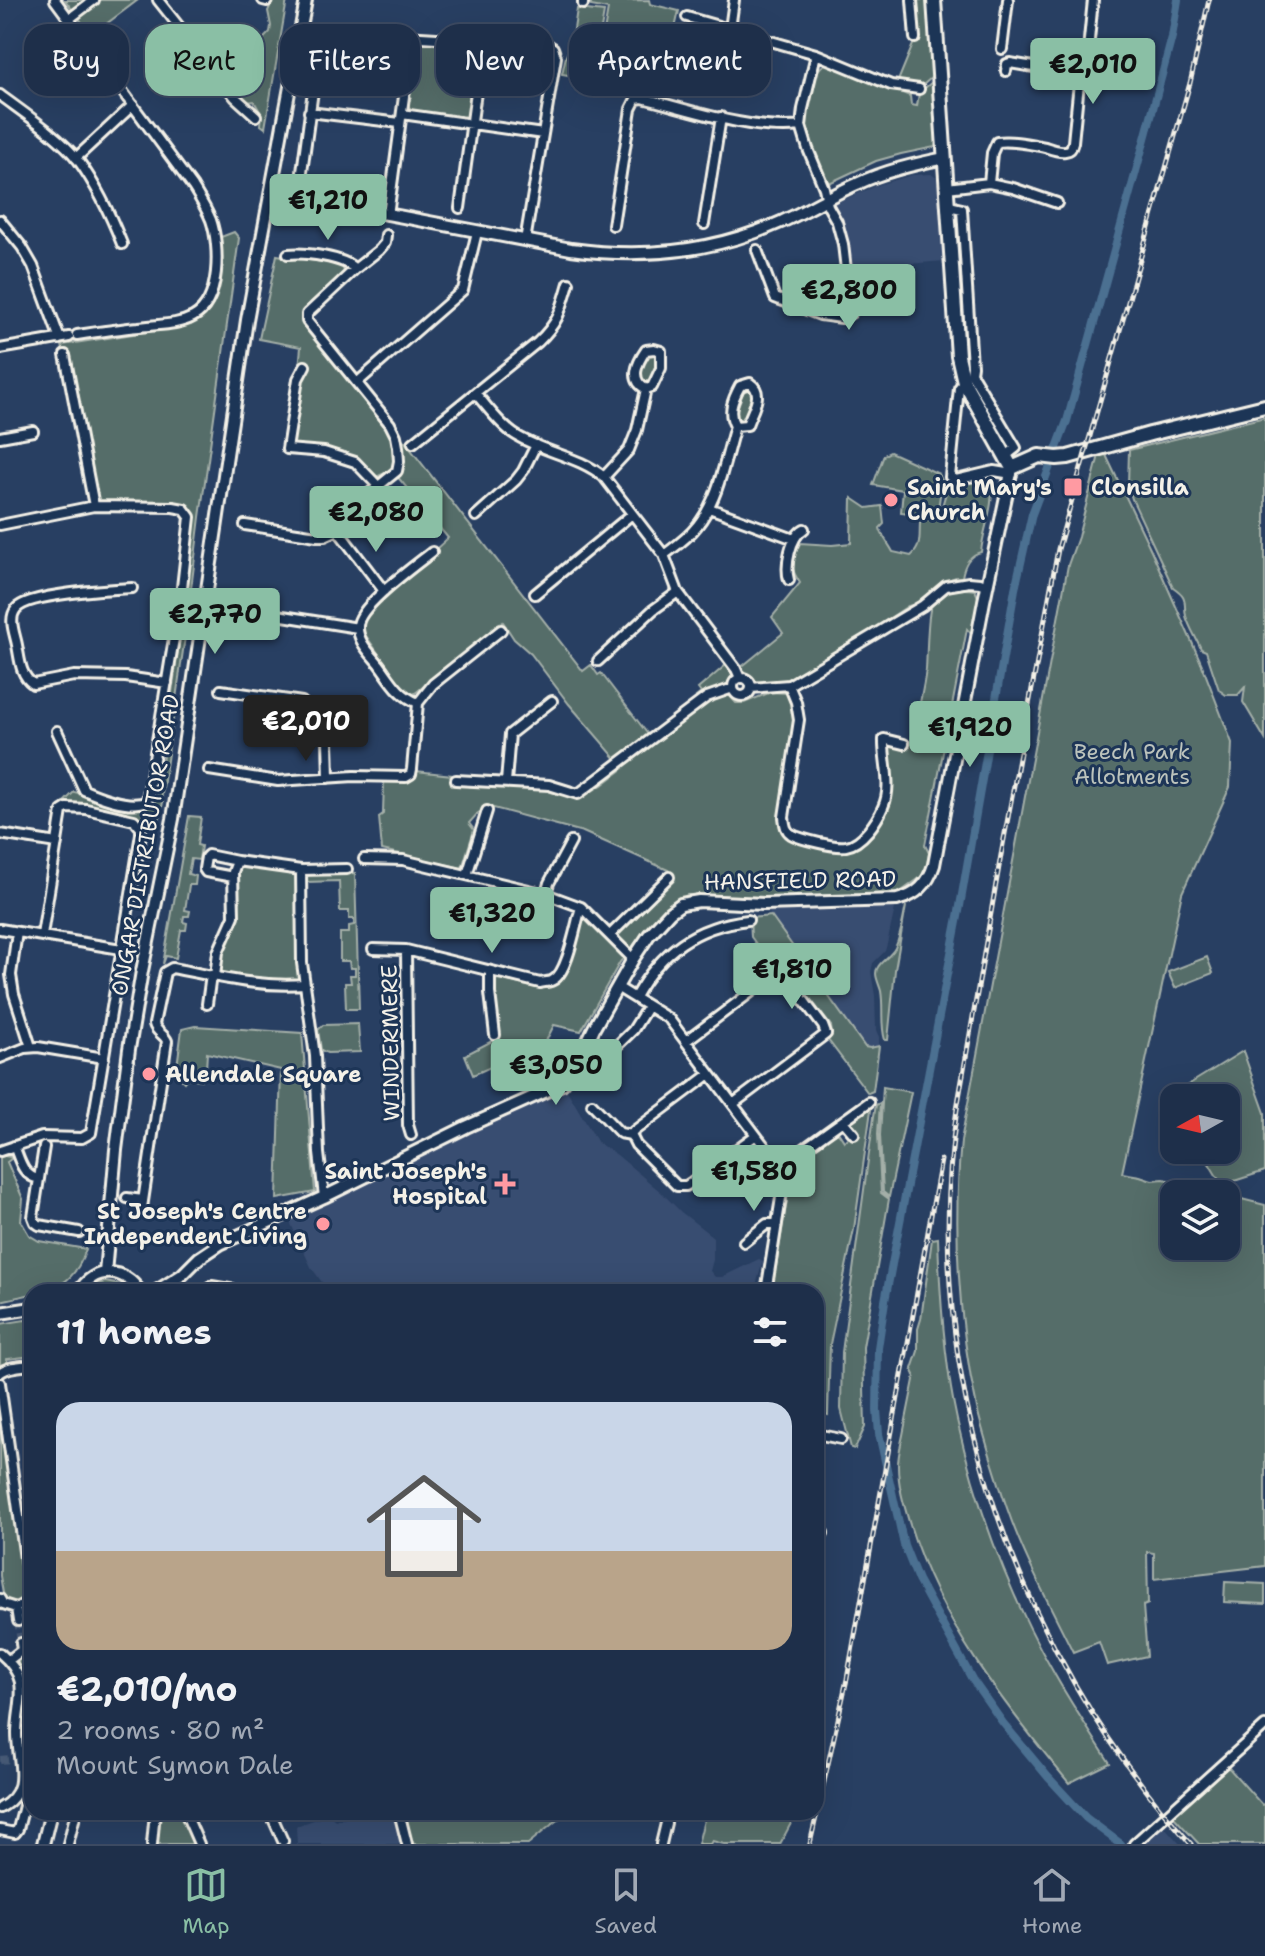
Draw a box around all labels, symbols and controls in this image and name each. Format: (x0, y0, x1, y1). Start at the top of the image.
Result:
chip: Buy (24, 24, 129, 96)
chip: Rent (145, 24, 264, 96)
chip: Filters (280, 24, 420, 96)
chip: New (436, 24, 553, 96)
chip: Apartment (569, 24, 771, 96)
pin: €2,010 (1028, 38, 1158, 106)
text: €2,010 (1048, 46, 1138, 81)
pin: €1,210 (263, 174, 393, 242)
text: €1,210 (288, 182, 368, 217)
pin: €2,800 (784, 264, 914, 332)
text: €2,800 (800, 272, 898, 307)
place label: Saint Mary's Church (907, 473, 1052, 527)
place label: Clonsilla (1091, 473, 1189, 502)
marker: Clonsilla (1062, 476, 1084, 498)
pin: €2,080 (311, 486, 441, 554)
marker: Saint Mary's Church (882, 491, 900, 509)
text: €2,080 (327, 494, 425, 529)
pin: €2,770 (150, 588, 280, 656)
text: €2,770 (168, 596, 262, 631)
street label: ONGAR DISTRIBUTOR ROAD (105, 692, 186, 998)
pin: €2,010 (241, 695, 371, 763)
pin: €1,920 (905, 701, 1035, 769)
text: €2,010 (261, 703, 351, 738)
text: €1,920 (927, 709, 1013, 744)
park label: Beech Park Allotments (1074, 737, 1190, 791)
street label: HANSFIELD ROAD (704, 864, 896, 897)
pin: €1,320 (427, 887, 557, 955)
text: €1,320 (448, 895, 536, 930)
pin: €1,810 (727, 943, 857, 1011)
text: €1,810 (751, 951, 833, 986)
street label: WINDERMERE (375, 964, 406, 1122)
pin: €3,050 (491, 1039, 621, 1107)
text: €3,050 (509, 1047, 603, 1082)
place label: Allendale Square (165, 1060, 361, 1089)
marker: Allendale Square (140, 1065, 158, 1083)
north arrow (1160, 1084, 1240, 1164)
map controls (1160, 1084, 1240, 1260)
pin: €1,580 (689, 1145, 819, 1213)
text: €1,580 (710, 1153, 798, 1188)
place label: Saint Joseph's Hospital (324, 1157, 487, 1211)
marker: Saint Joseph's Hospital (494, 1173, 516, 1195)
button: layers (1160, 1180, 1240, 1260)
place label: St Joseph's Centre Independent Living (84, 1197, 307, 1251)
marker: St Joseph's Centre Independent Living (314, 1215, 332, 1233)
text: 11 homes (56, 1309, 212, 1355)
icon: filters (748, 1310, 792, 1354)
icon: home (352, 1454, 496, 1598)
text: €2,010/mo (56, 1666, 238, 1712)
text: 2 rooms · 80 m² (56, 1712, 265, 1747)
text: Mount Symon Dale (56, 1747, 294, 1782)
tab: Map (182, 1863, 230, 1940)
tab: Saved (595, 1863, 657, 1940)
tab: Home (1022, 1863, 1083, 1940)

